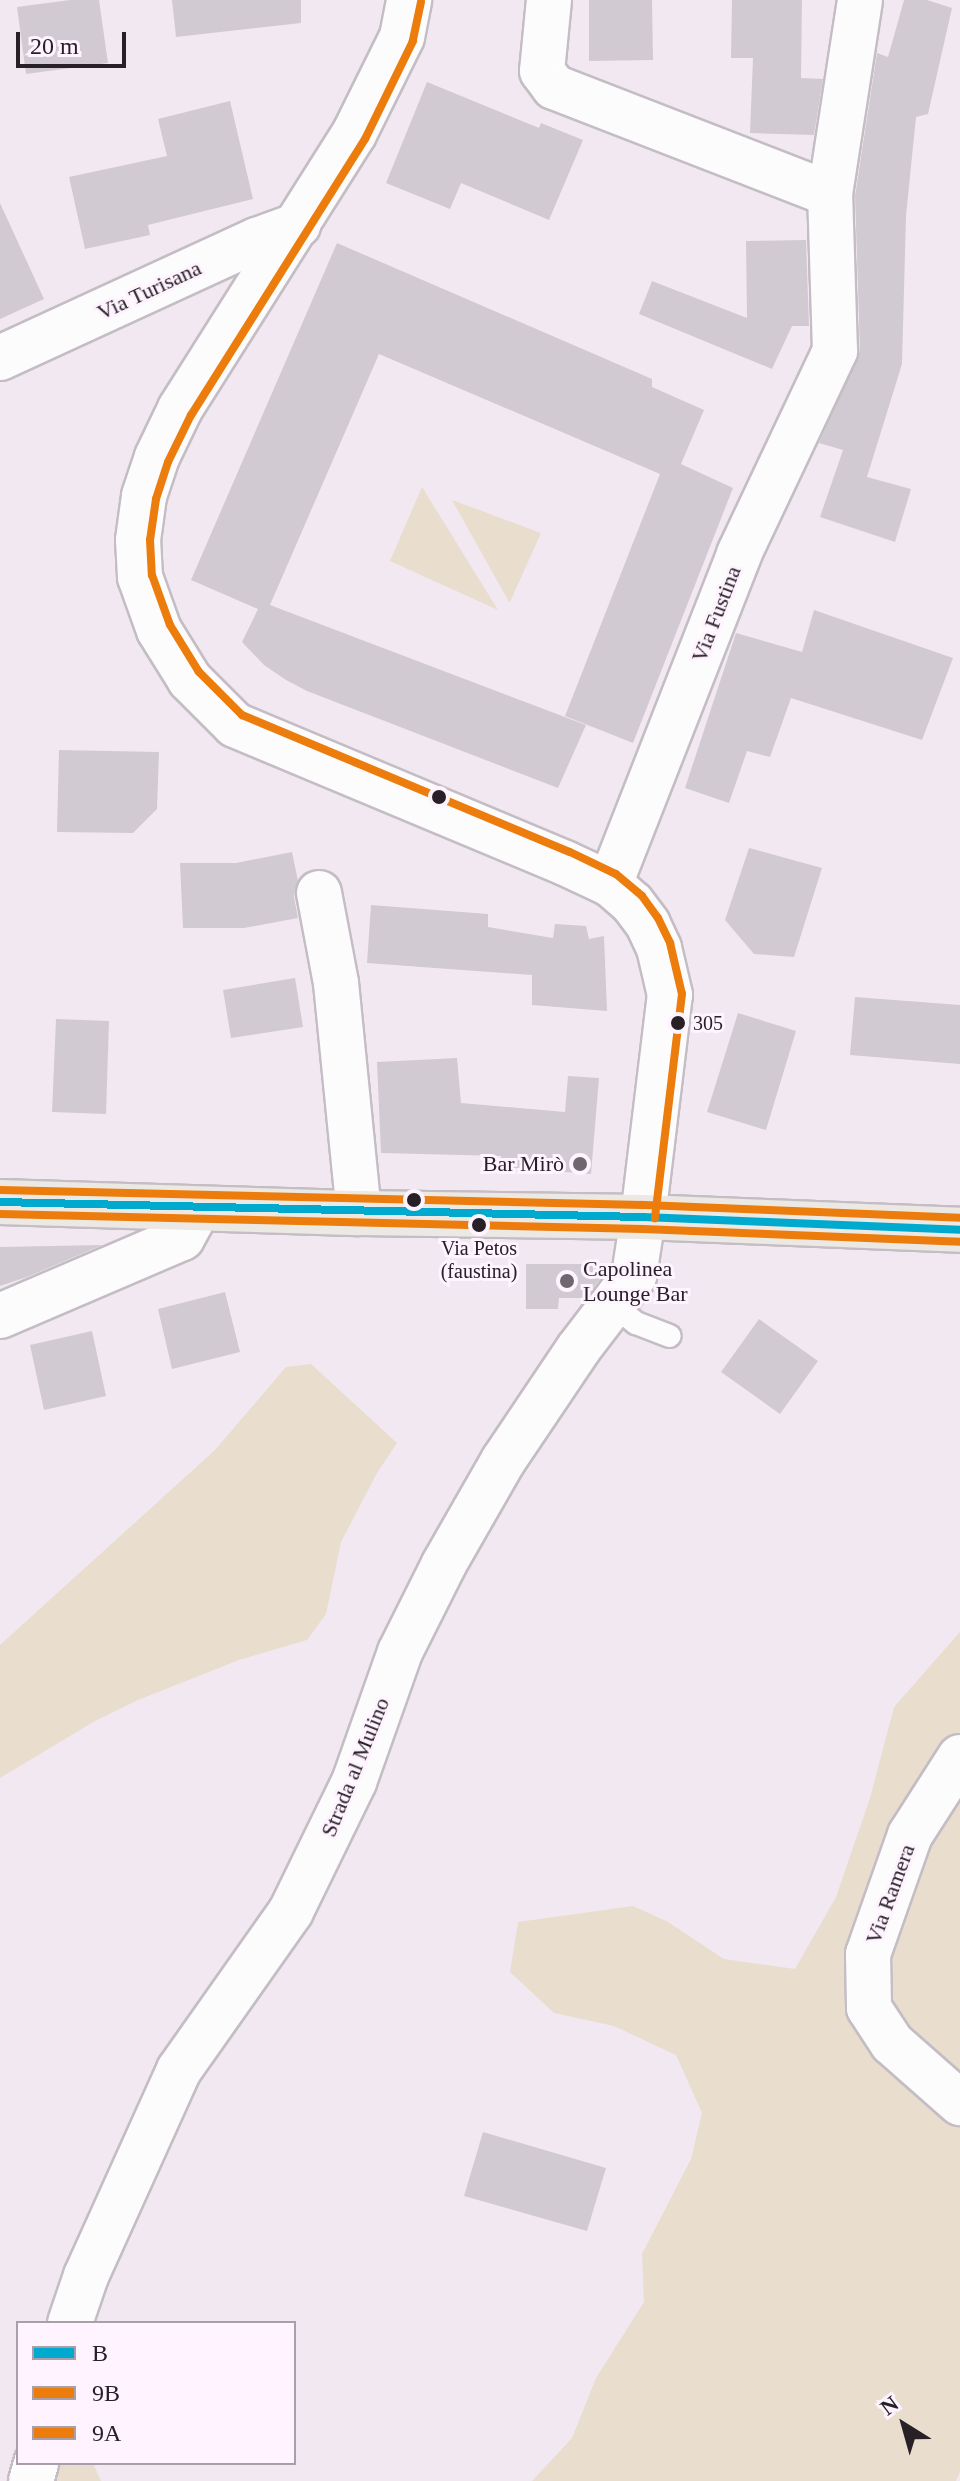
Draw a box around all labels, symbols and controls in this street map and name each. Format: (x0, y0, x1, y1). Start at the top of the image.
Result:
scale bar (20, 16, 130, 66)
text: 20 m (30, 33, 79, 59)
street label: Via Turisana (93, 254, 205, 326)
street label: Via Fustina (686, 562, 746, 666)
unlabelled marker (431, 789, 447, 805)
place label: 305 (693, 1011, 723, 1035)
marker: 305 (670, 1015, 686, 1031)
place label: Bar Mirò (483, 1151, 564, 1177)
marker: Bar Mirò (571, 1155, 589, 1173)
unlabelled marker (406, 1192, 422, 1208)
marker: Via Petos (faustina) (471, 1217, 487, 1233)
place label: Via Petos (faustina) (441, 1236, 517, 1283)
place label: Capolinea Lounge Bar (583, 1255, 687, 1306)
marker: Capolinea Lounge Bar (558, 1272, 576, 1290)
street label: Strada al Mulino (315, 1694, 395, 1840)
street label: Via Ramera (860, 1840, 920, 1948)
legend (16, 2321, 296, 2465)
text: B (92, 2340, 108, 2366)
text: 9B (92, 2380, 120, 2406)
north arrow (864, 2385, 944, 2465)
text: N (875, 2391, 903, 2420)
text: 9A (92, 2420, 121, 2446)

